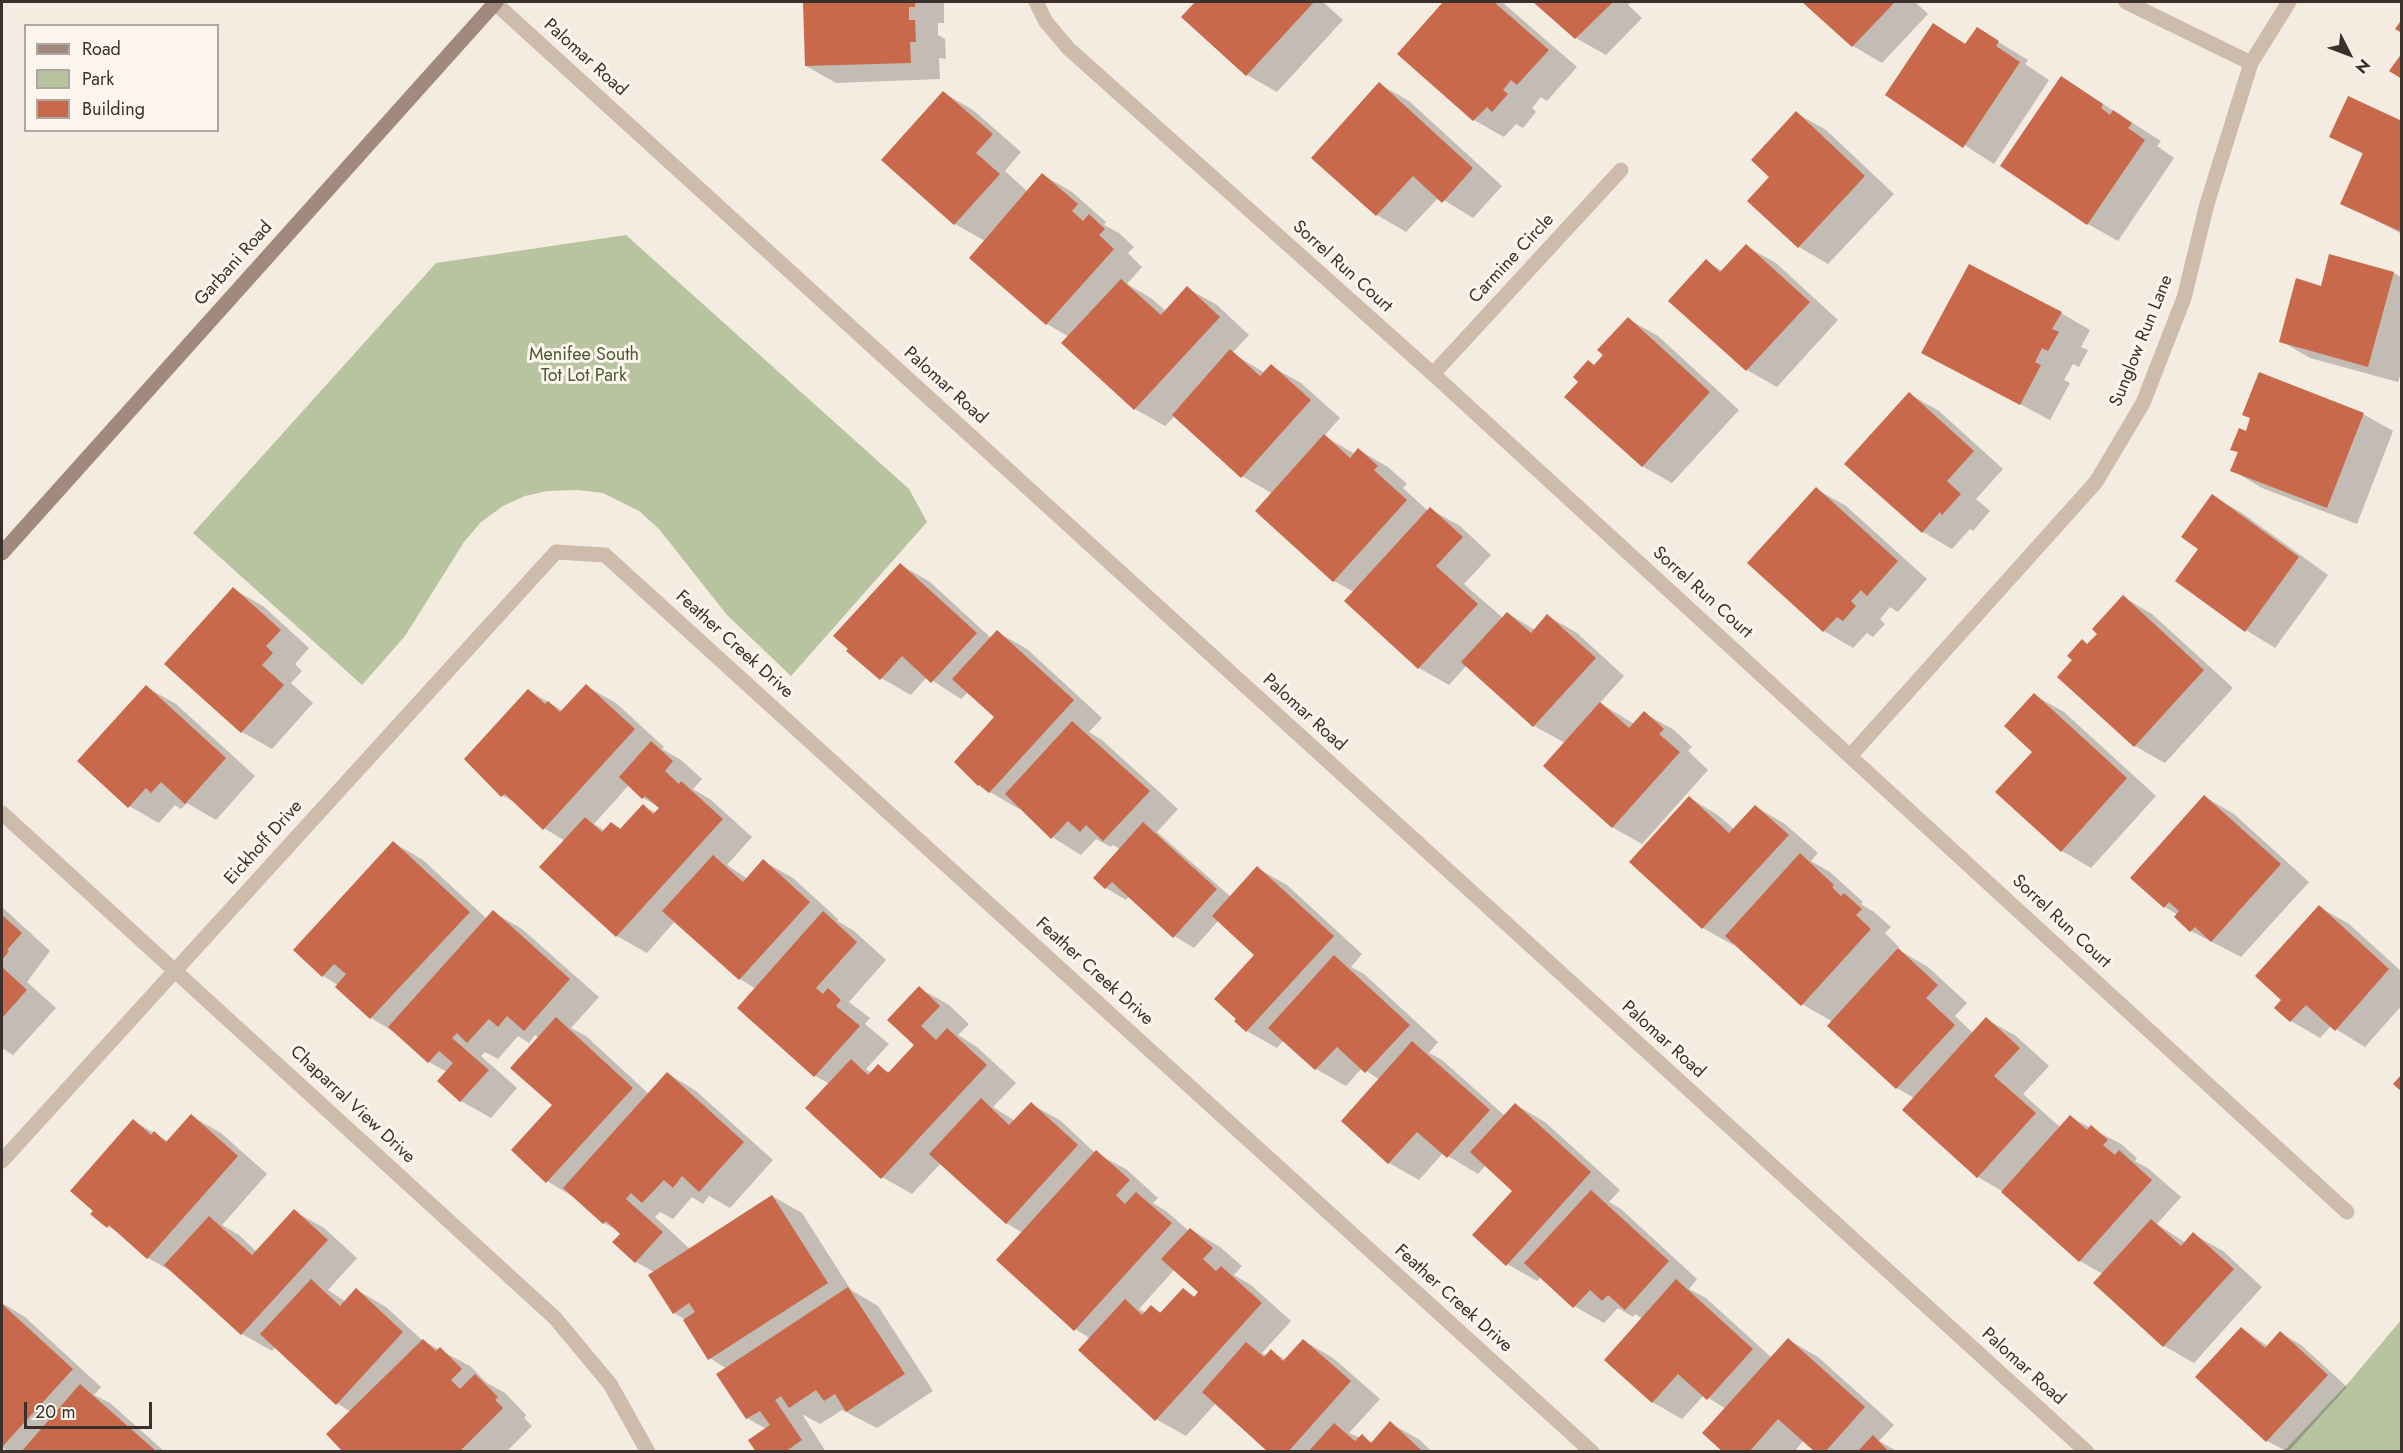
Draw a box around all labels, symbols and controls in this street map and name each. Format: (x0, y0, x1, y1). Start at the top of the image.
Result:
street label: Palomar Road (539, 15, 631, 101)
legend (24, 24, 219, 132)
north arrow (2319, 24, 2379, 84)
text: Road (82, 36, 121, 62)
text: N (2350, 54, 2376, 79)
text: Park (82, 66, 114, 92)
text: Building (82, 96, 145, 122)
street label: Carmine Circle (1465, 210, 1559, 308)
street label: Sorrel Run Court (1288, 216, 1396, 318)
street label: Garbani Road (190, 217, 278, 311)
street label: Sunglow Run Lane (2106, 272, 2178, 410)
street label: Palomar Road (899, 343, 991, 429)
park label: Menifee South Tot Lot Park (529, 345, 639, 388)
street label: Sorrel Run Court (1648, 542, 1756, 644)
street label: Feather Creek Drive (671, 586, 797, 704)
street label: Palomar Road (1258, 670, 1350, 756)
street label: Eickhoff Drive (220, 796, 308, 890)
street label: Sorrel Run Court (2007, 871, 2115, 973)
street label: Feather Creek Drive (1031, 913, 1157, 1031)
street label: Palomar Road (1617, 997, 1709, 1083)
street label: Chaparral View Drive (285, 1041, 419, 1169)
street label: Feather Creek Drive (1390, 1240, 1516, 1358)
street label: Palomar Road (1977, 1324, 2069, 1410)
scale bar (27, 1390, 154, 1428)
text: 20 m (35, 1399, 75, 1425)

